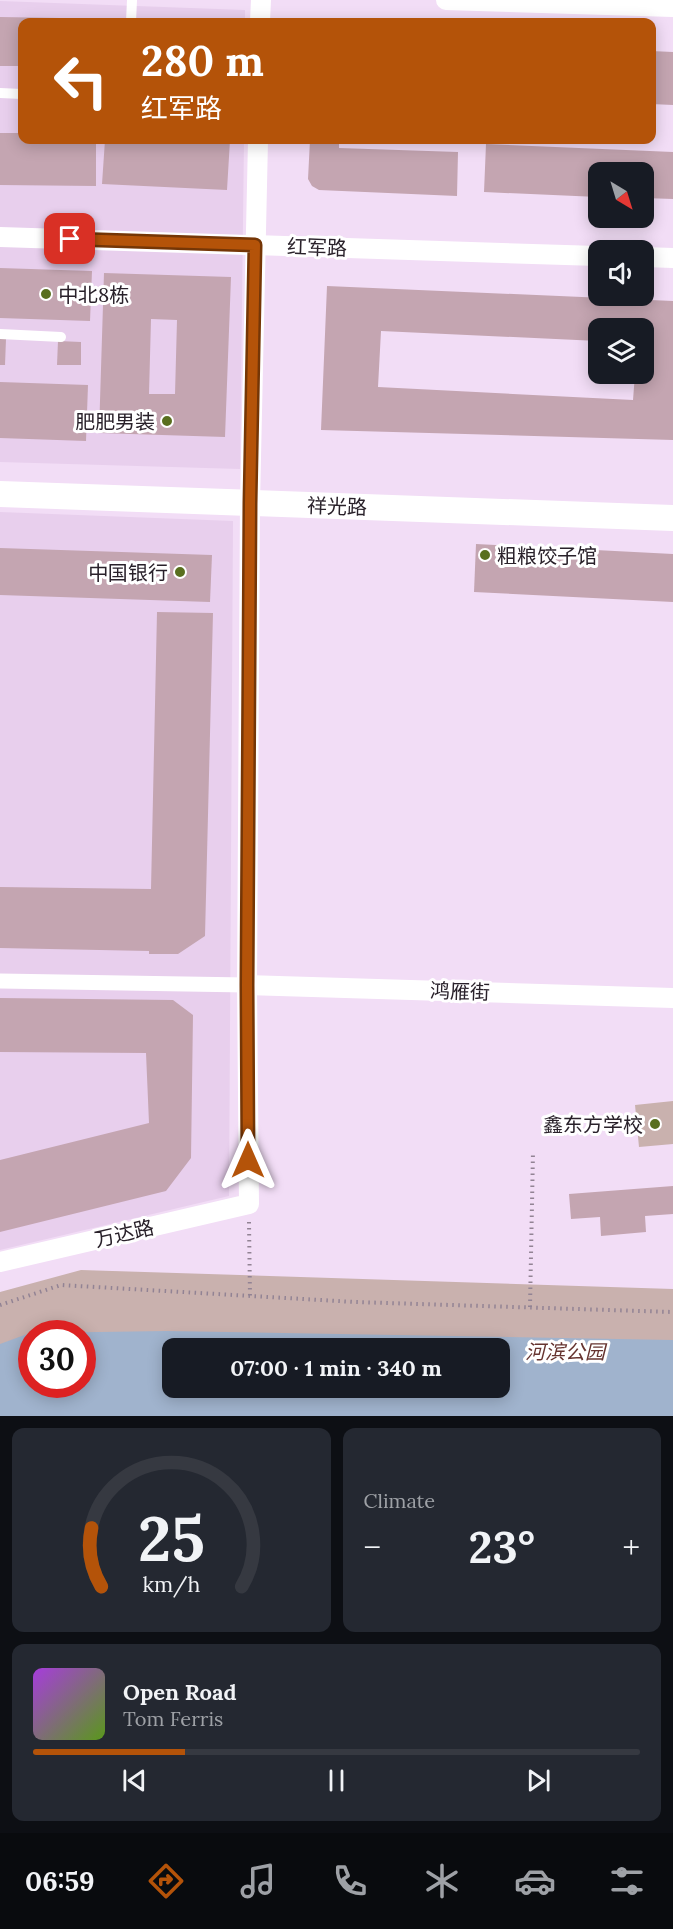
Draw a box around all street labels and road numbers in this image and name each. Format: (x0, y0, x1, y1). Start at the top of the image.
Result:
street label: 红军路 (287, 233, 347, 261)
street label: 祥光路 (307, 492, 367, 520)
street label: 鸿雁街 (430, 977, 490, 1005)
street label: 万达路 (92, 1214, 156, 1252)

